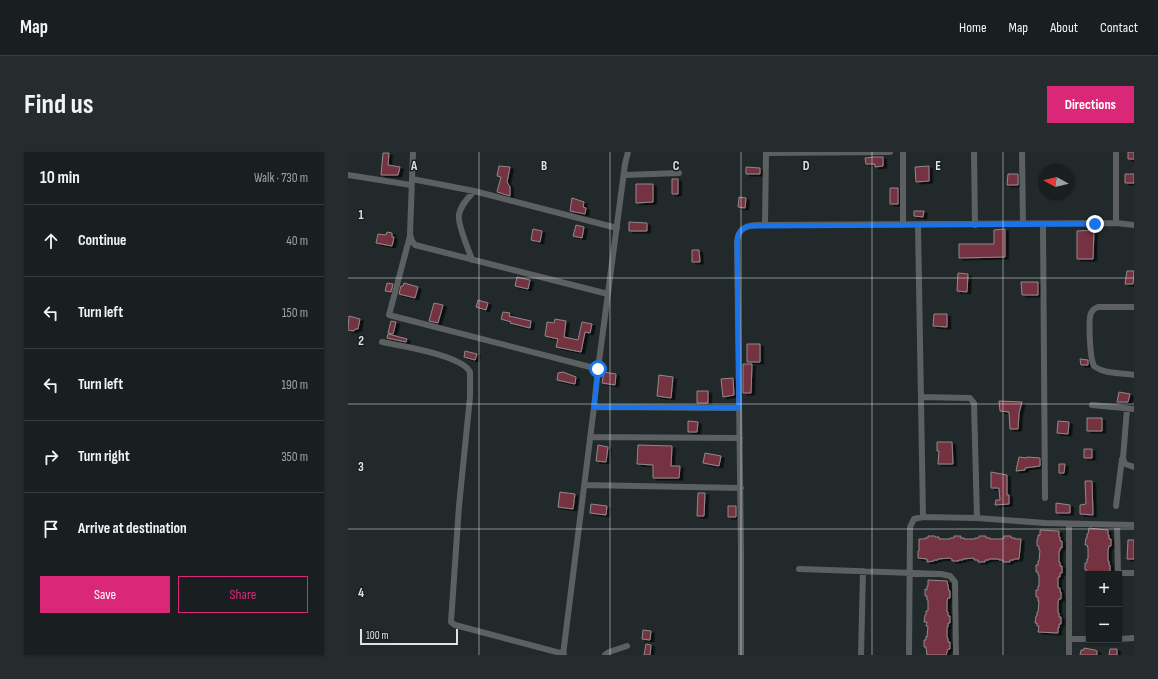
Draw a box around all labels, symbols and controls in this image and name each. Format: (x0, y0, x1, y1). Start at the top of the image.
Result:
text: Map (20, 16, 48, 39)
text: Home (959, 19, 987, 36)
text: Map (1009, 19, 1028, 36)
text: About (1050, 19, 1078, 36)
text: Contact (1100, 19, 1138, 36)
button: Directions (1047, 86, 1134, 123)
text: Find us (24, 88, 93, 121)
text: A (410, 158, 418, 174)
text: B (541, 158, 547, 174)
text: C (673, 158, 680, 174)
text: D (803, 158, 810, 174)
text: E (935, 158, 941, 174)
north arrow (1038, 164, 1074, 200)
text: 10 min (40, 168, 80, 188)
text: Walk · 730 m (254, 170, 308, 186)
text: 1 (358, 207, 364, 223)
route end (1086, 215, 1104, 233)
icon: ahead (40, 230, 62, 252)
text: Continue (78, 231, 127, 250)
text: 40 m (286, 233, 308, 249)
icon: left (40, 302, 62, 324)
text: Turn left (78, 303, 123, 322)
text: 150 m (282, 305, 308, 321)
text: 2 (358, 333, 364, 349)
route start (589, 360, 607, 378)
icon: left (40, 374, 62, 396)
text: Turn left (78, 375, 123, 394)
text: 190 m (281, 377, 308, 393)
icon: right (40, 446, 62, 468)
text: Turn right (78, 447, 130, 466)
text: 350 m (281, 449, 308, 465)
text: 3 (358, 459, 364, 475)
icon: arrive (40, 518, 62, 540)
text: Arrive at destination (78, 519, 187, 538)
map controls (1086, 571, 1122, 643)
button: + (1086, 571, 1122, 607)
button: Save (40, 576, 170, 613)
button: Share (178, 576, 308, 613)
text: 4 (358, 585, 364, 601)
button: − (1086, 607, 1122, 643)
scale bar (360, 627, 458, 646)
text: 100 m (366, 629, 388, 642)

